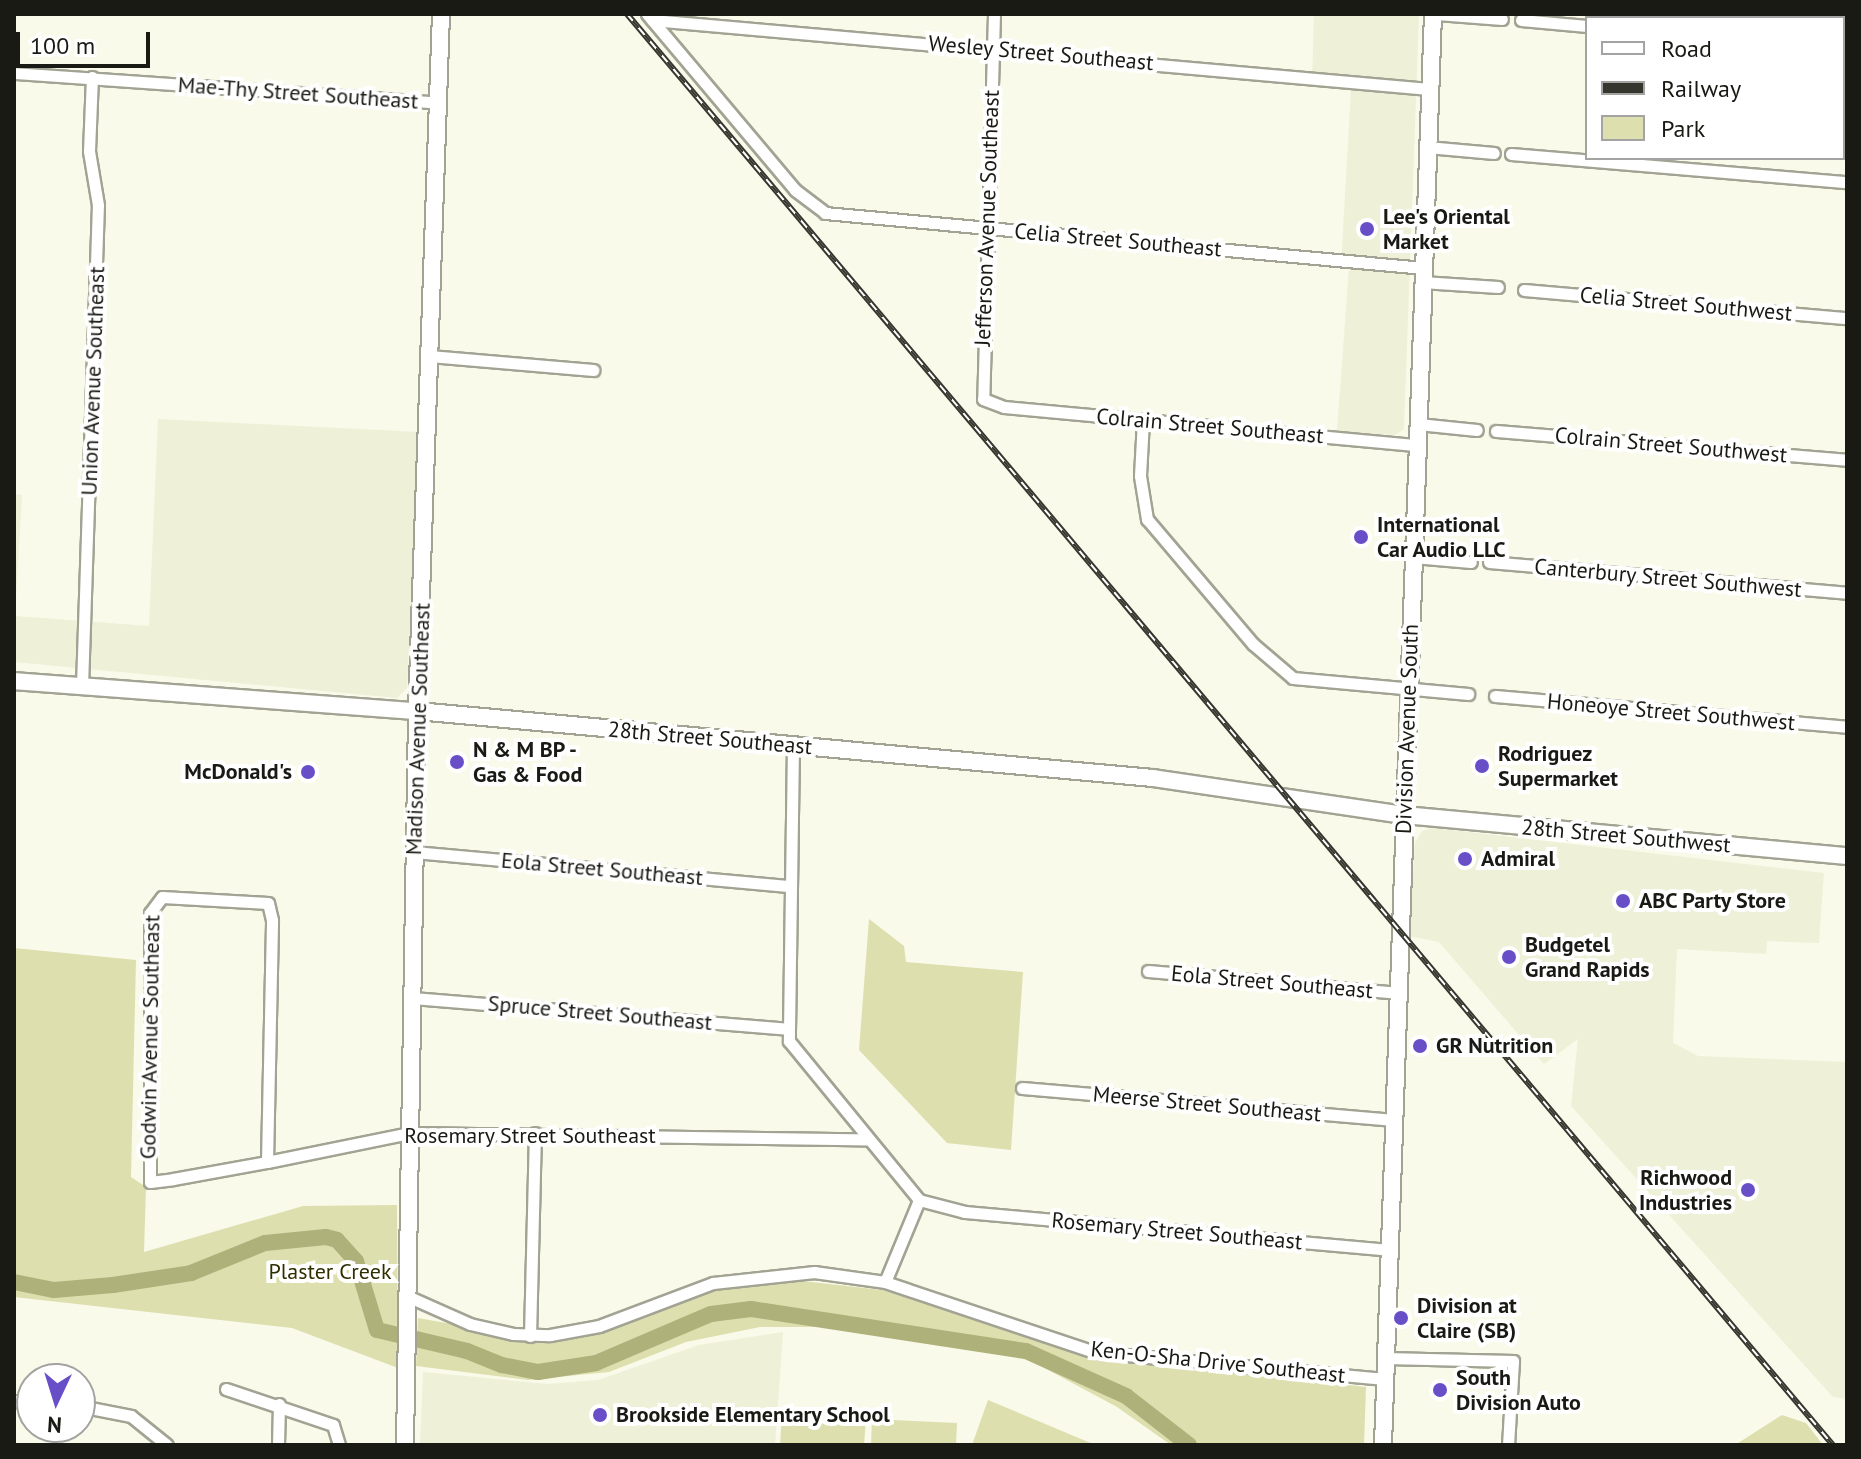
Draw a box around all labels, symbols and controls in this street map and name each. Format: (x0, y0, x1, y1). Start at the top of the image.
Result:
scale bar (20, 16, 154, 66)
legend (1585, 16, 1845, 160)
text: 100 m (30, 30, 95, 61)
street label: Wesley Street Southeast (927, 30, 1155, 76)
text: Road (1661, 33, 1712, 64)
street label: Mae-Thy Street Southeast (177, 71, 419, 115)
text: Railway (1661, 73, 1741, 104)
street label: Jefferson Avenue Southeast (969, 89, 1005, 347)
text: Park (1661, 113, 1705, 144)
place label: Lee's Oriental Market (1383, 203, 1510, 254)
street label: Celia Street Southeast (1013, 218, 1223, 262)
marker: Lee's Oriental Market (1358, 220, 1376, 238)
street label: Union Avenue Southeast (76, 266, 110, 496)
street label: Celia Street Southwest (1579, 282, 1793, 326)
street label: Colrain Street Southeast (1095, 403, 1325, 449)
street label: Colrain Street Southwest (1554, 422, 1788, 468)
place label: International Car Audio LLC (1377, 511, 1506, 562)
marker: International Car Audio LLC (1352, 528, 1370, 546)
street label: Canterbury Street Southwest (1533, 553, 1803, 603)
street label: Madison Avenue Southeast (400, 602, 436, 856)
street label: Division Avenue South (1390, 623, 1424, 835)
street label: Honeoye Street Southwest (1546, 688, 1796, 736)
street label: 28th Street Southeast (607, 716, 813, 760)
place label: N & M BP - Gas & Food (473, 736, 582, 788)
place label: Rodriguez Supermarket (1498, 740, 1618, 792)
marker: N & M BP - Gas & Food (448, 753, 466, 771)
marker: Rodriguez Supermarket (1473, 757, 1491, 775)
place label: McDonald's (184, 759, 292, 785)
marker: McDonald's (299, 763, 317, 781)
street label: 28th Street Southwest (1520, 814, 1732, 858)
place label: Admiral (1481, 846, 1555, 872)
street label: Eola Street Southeast (500, 847, 704, 891)
marker: Admiral (1456, 850, 1474, 868)
place label: ABC Party Store (1639, 888, 1788, 914)
marker: ABC Party Store (1614, 892, 1632, 910)
street label: Godwin Avenue Southeast (135, 914, 165, 1160)
place label: Budgetel Grand Rapids (1525, 931, 1650, 982)
marker: Budgetel Grand Rapids (1500, 948, 1518, 966)
street label: Eola Street Southeast (1170, 960, 1374, 1004)
street label: Spruce Street Southeast (487, 990, 713, 1036)
place label: GR Nutrition (1436, 1033, 1553, 1059)
marker: GR Nutrition (1411, 1037, 1429, 1055)
street label: Meerse Street Southeast (1092, 1081, 1322, 1127)
street label: Rosemary Street Southeast (404, 1123, 656, 1149)
place label: Richwood Industries (1639, 1164, 1732, 1216)
marker: Richwood Industries (1739, 1181, 1757, 1199)
street label: Rosemary Street Southeast (1050, 1207, 1304, 1255)
park label: Plaster Creek (269, 1259, 391, 1285)
place label: Division at Claire (SB) (1417, 1292, 1517, 1344)
marker: Division at Claire (SB) (1392, 1309, 1410, 1327)
street label: Ken-O-Sha Drive Southeast (1089, 1336, 1347, 1388)
north arrow (16, 1363, 96, 1443)
place label: South Division Auto (1456, 1364, 1582, 1416)
marker: South Division Auto (1431, 1381, 1449, 1399)
place label: Brookside Elementary School (616, 1402, 891, 1428)
marker: Brookside Elementary School (591, 1406, 609, 1424)
text: N (46, 1410, 63, 1439)

